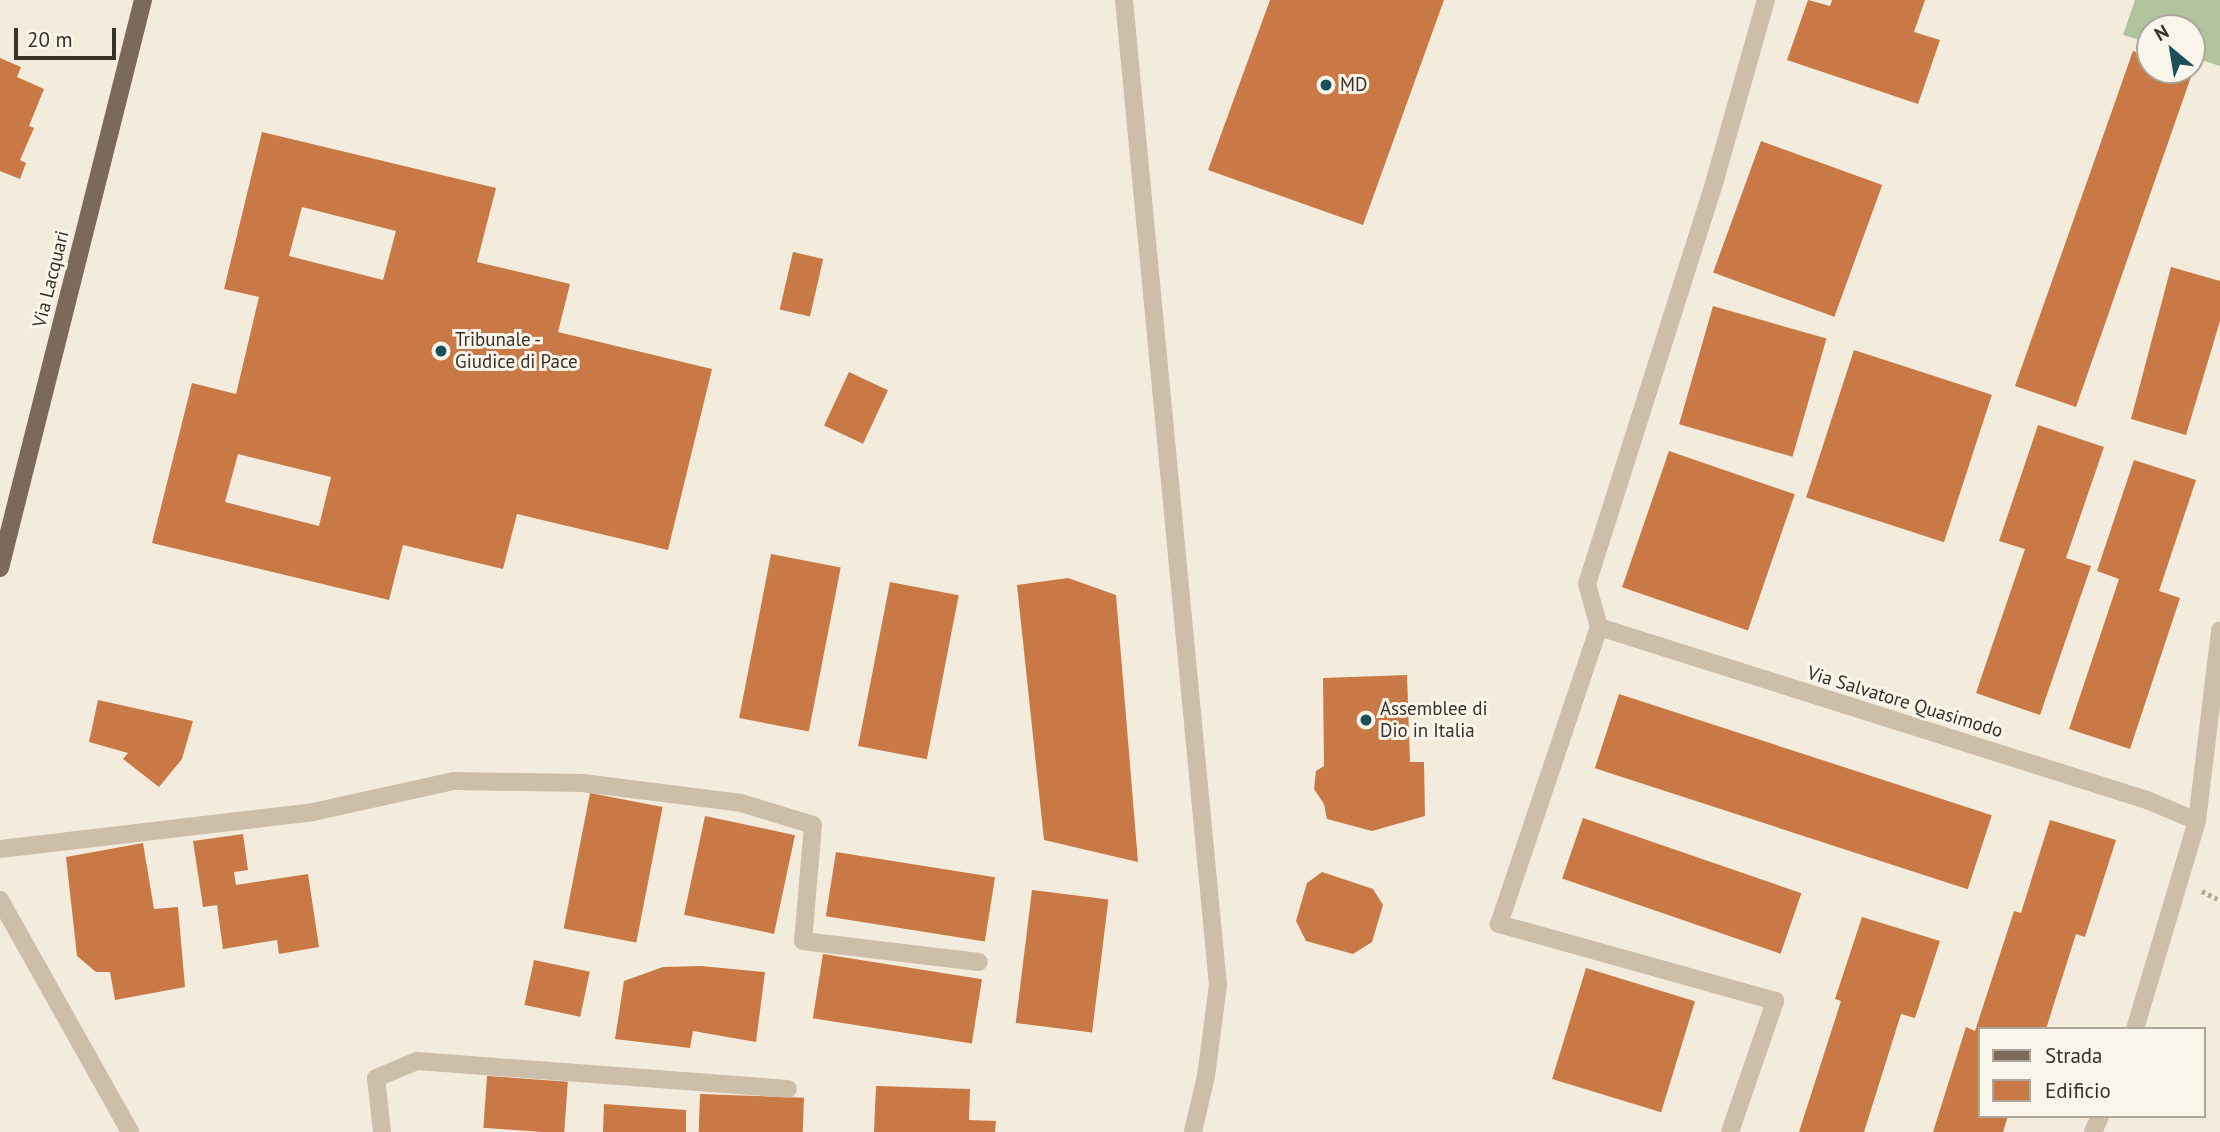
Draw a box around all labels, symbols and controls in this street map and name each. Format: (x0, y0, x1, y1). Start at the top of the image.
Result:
scale bar (18, 14, 119, 58)
north arrow (2136, 14, 2206, 84)
text: N (2150, 19, 2173, 46)
text: 20 m (27, 26, 73, 53)
place label: MD (1340, 74, 1367, 96)
marker: MD (1318, 77, 1334, 93)
street label: Via Lacquari (28, 228, 74, 330)
place label: Tribunale - Giudice di Pace (455, 329, 578, 373)
marker: Tribunale - Giudice di Pace (433, 343, 449, 359)
street label: Via Salvatore Quasimodo (1804, 661, 2006, 743)
place label: Assemblee di Dio in Italia (1380, 698, 1487, 742)
marker: Assemblee di Dio in Italia (1358, 712, 1374, 728)
legend (1979, 1027, 2206, 1118)
text: Strada (2045, 1042, 2103, 1069)
text: Edificio (2045, 1077, 2111, 1104)

